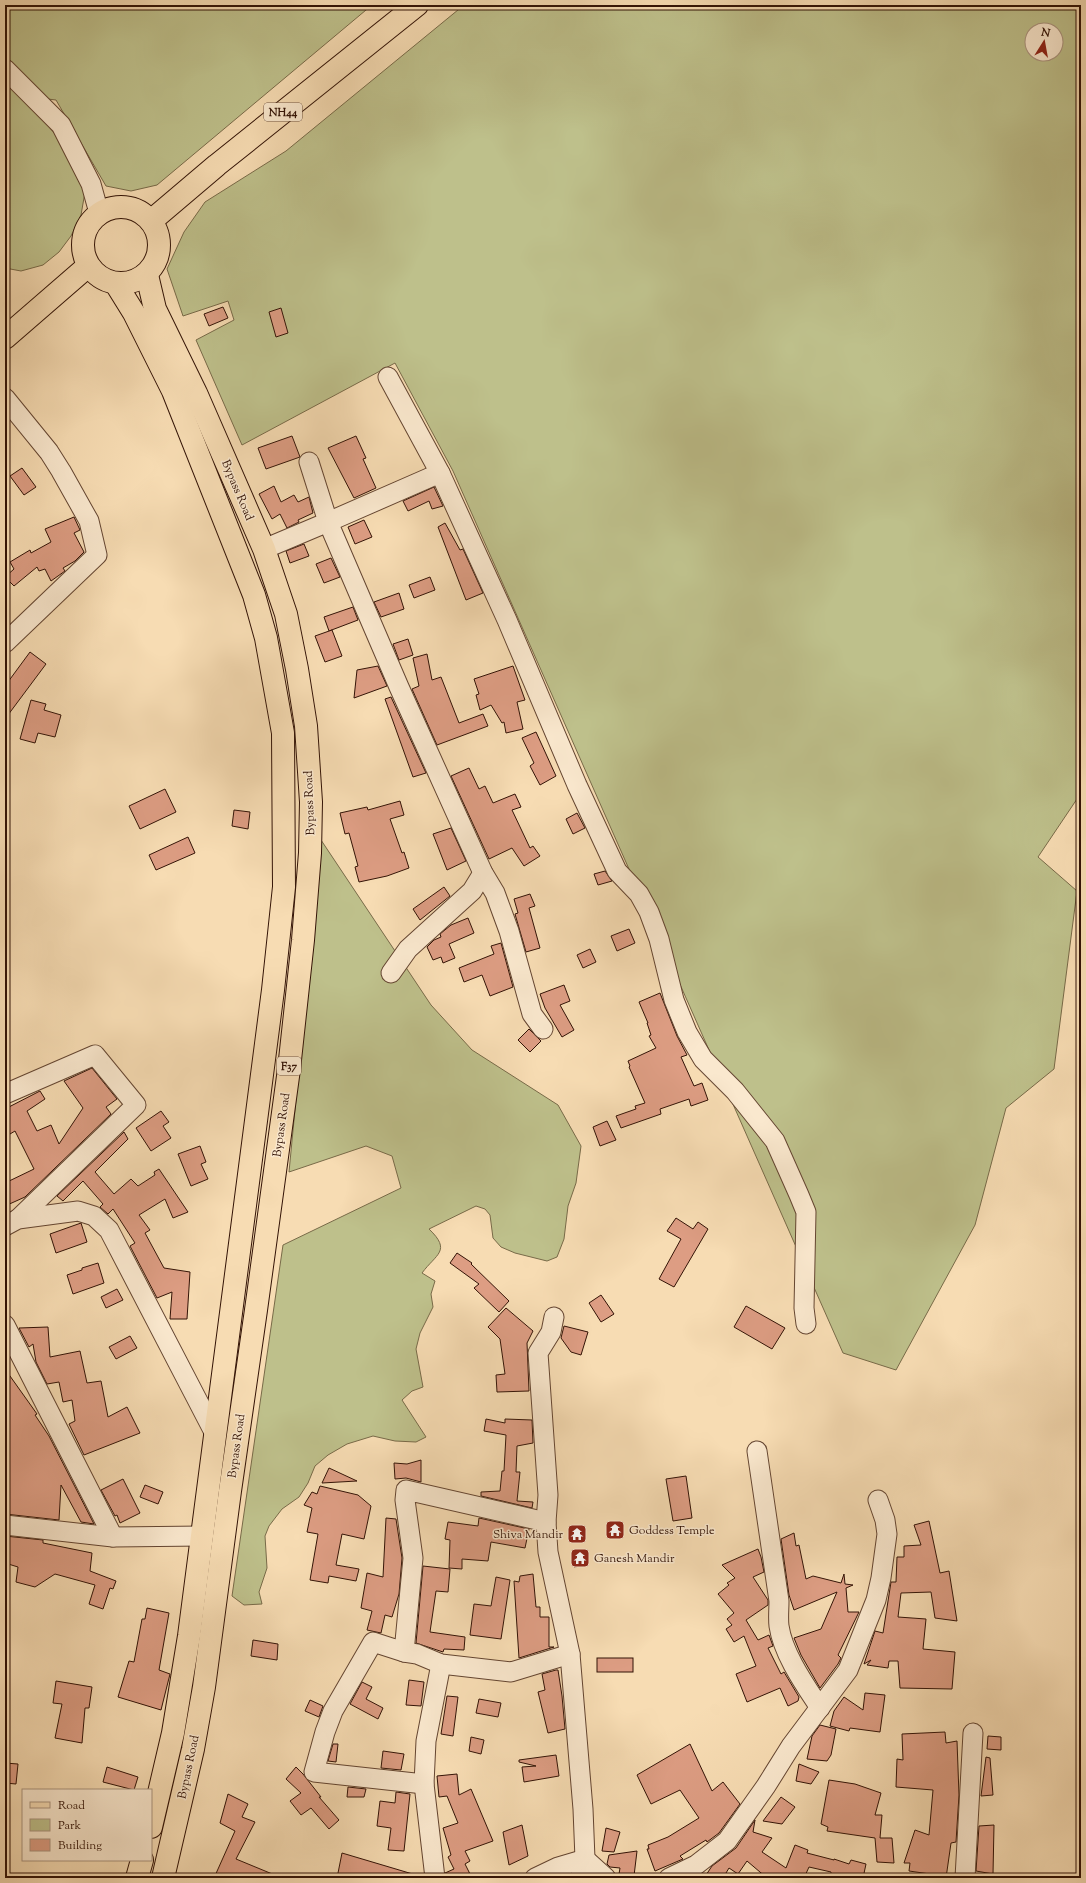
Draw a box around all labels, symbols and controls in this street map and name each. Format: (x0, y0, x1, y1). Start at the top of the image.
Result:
north arrow (1024, 22, 1064, 62)
text: N (1039, 24, 1052, 42)
road number: NH44 (264, 103, 302, 121)
street label: Bypass Road (216, 457, 258, 524)
street label: Bypass Road (300, 770, 320, 836)
road number: F37 (277, 1057, 301, 1075)
street label: Bypass Road (269, 1092, 295, 1158)
street label: Bypass Road (224, 1413, 250, 1479)
temple icon: Goddess Temple (604, 1519, 626, 1541)
place label: Goddess Temple (629, 1522, 715, 1540)
temple icon: Shiva Mandir (566, 1523, 588, 1545)
place label: Shiva Mandir (493, 1526, 563, 1544)
temple icon: Ganesh Mandir (569, 1547, 591, 1569)
place label: Ganesh Mandir (594, 1550, 675, 1568)
street label: Bypass Road (173, 1733, 205, 1801)
legend (22, 1789, 152, 1861)
text: Road (58, 1797, 85, 1815)
text: Park (58, 1817, 81, 1835)
text: Building (58, 1837, 102, 1855)

